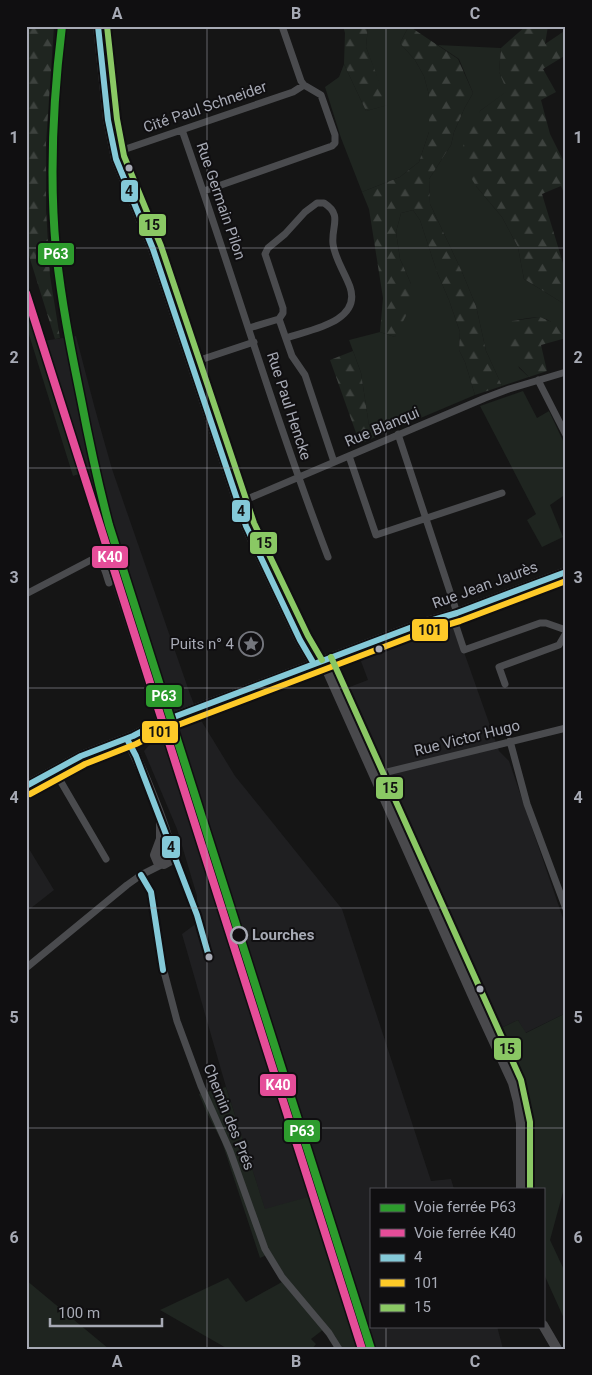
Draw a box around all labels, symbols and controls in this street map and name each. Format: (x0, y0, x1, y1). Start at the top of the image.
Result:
text: A (112, 4, 123, 23)
text: B (291, 4, 301, 23)
text: C (470, 4, 480, 23)
street label: Cité Paul Schneider (141, 77, 269, 137)
text: 1 (9, 128, 19, 147)
text: 1 (573, 128, 583, 147)
street label: Rue Germain Pilon (192, 140, 250, 262)
unlabelled marker (124, 163, 134, 173)
line badge: 4 (120, 179, 139, 203)
text: 4 (125, 183, 133, 199)
line badge: 15 (138, 213, 167, 237)
text: 15 (144, 217, 160, 233)
line badge: P63 (37, 242, 75, 266)
text: P63 (43, 246, 69, 262)
text: 2 (9, 348, 19, 367)
text: 2 (573, 348, 583, 367)
street label: Rue Paul Hencke (263, 350, 315, 462)
street label: Rue Blanqui (342, 403, 422, 451)
line badge: 4 (231, 499, 251, 523)
text: 4 (237, 503, 245, 519)
line badge: 15 (249, 531, 278, 555)
text: 15 (256, 535, 272, 551)
line badge: K40 (91, 545, 129, 569)
text: K40 (98, 549, 122, 565)
street label: Rue Jean Jaurès (430, 558, 540, 612)
text: 3 (9, 568, 19, 587)
text: 3 (573, 568, 583, 587)
line badge: 101 (411, 618, 449, 642)
text: 101 (418, 622, 442, 638)
place icon: Puits n° 4 (238, 631, 264, 657)
place label: Puits n° 4 (170, 635, 235, 653)
unlabelled marker (374, 644, 384, 654)
line badge: P63 (145, 684, 183, 708)
text: P63 (151, 688, 177, 704)
street label: Rue Victor Hugo (412, 716, 522, 760)
line badge: 101 (141, 720, 179, 744)
text: 101 (148, 724, 172, 740)
line badge: 15 (375, 776, 404, 800)
text: 15 (382, 780, 398, 796)
text: 4 (9, 788, 19, 807)
text: 4 (573, 788, 583, 807)
line badge: 4 (161, 835, 181, 859)
text: 4 (167, 839, 175, 855)
marker: Lourches (230, 926, 248, 944)
place label: Lourches (252, 926, 315, 944)
unlabelled marker (204, 952, 214, 962)
unlabelled marker (475, 984, 485, 994)
text: 5 (9, 1008, 19, 1027)
text: 5 (573, 1008, 583, 1027)
line badge: 15 (493, 1037, 522, 1061)
text: 15 (499, 1041, 515, 1057)
street label: Chemin des Prés (200, 1061, 258, 1173)
line badge: K40 (259, 1073, 297, 1097)
text: K40 (266, 1077, 290, 1093)
line badge: P63 (283, 1119, 321, 1143)
text: P63 (289, 1123, 315, 1139)
legend (370, 1188, 544, 1328)
text: Voie ferrée P63 (414, 1198, 516, 1216)
text: Voie ferrée K40 (414, 1224, 516, 1242)
text: 6 (9, 1228, 19, 1247)
text: 6 (573, 1228, 583, 1247)
text: 4 (414, 1248, 423, 1266)
text: 101 (414, 1274, 439, 1292)
scale bar (50, 1295, 162, 1327)
text: 15 (414, 1298, 431, 1316)
text: 100 m (58, 1304, 100, 1322)
text: A (112, 1352, 123, 1371)
text: B (291, 1352, 301, 1371)
text: C (470, 1352, 480, 1371)

